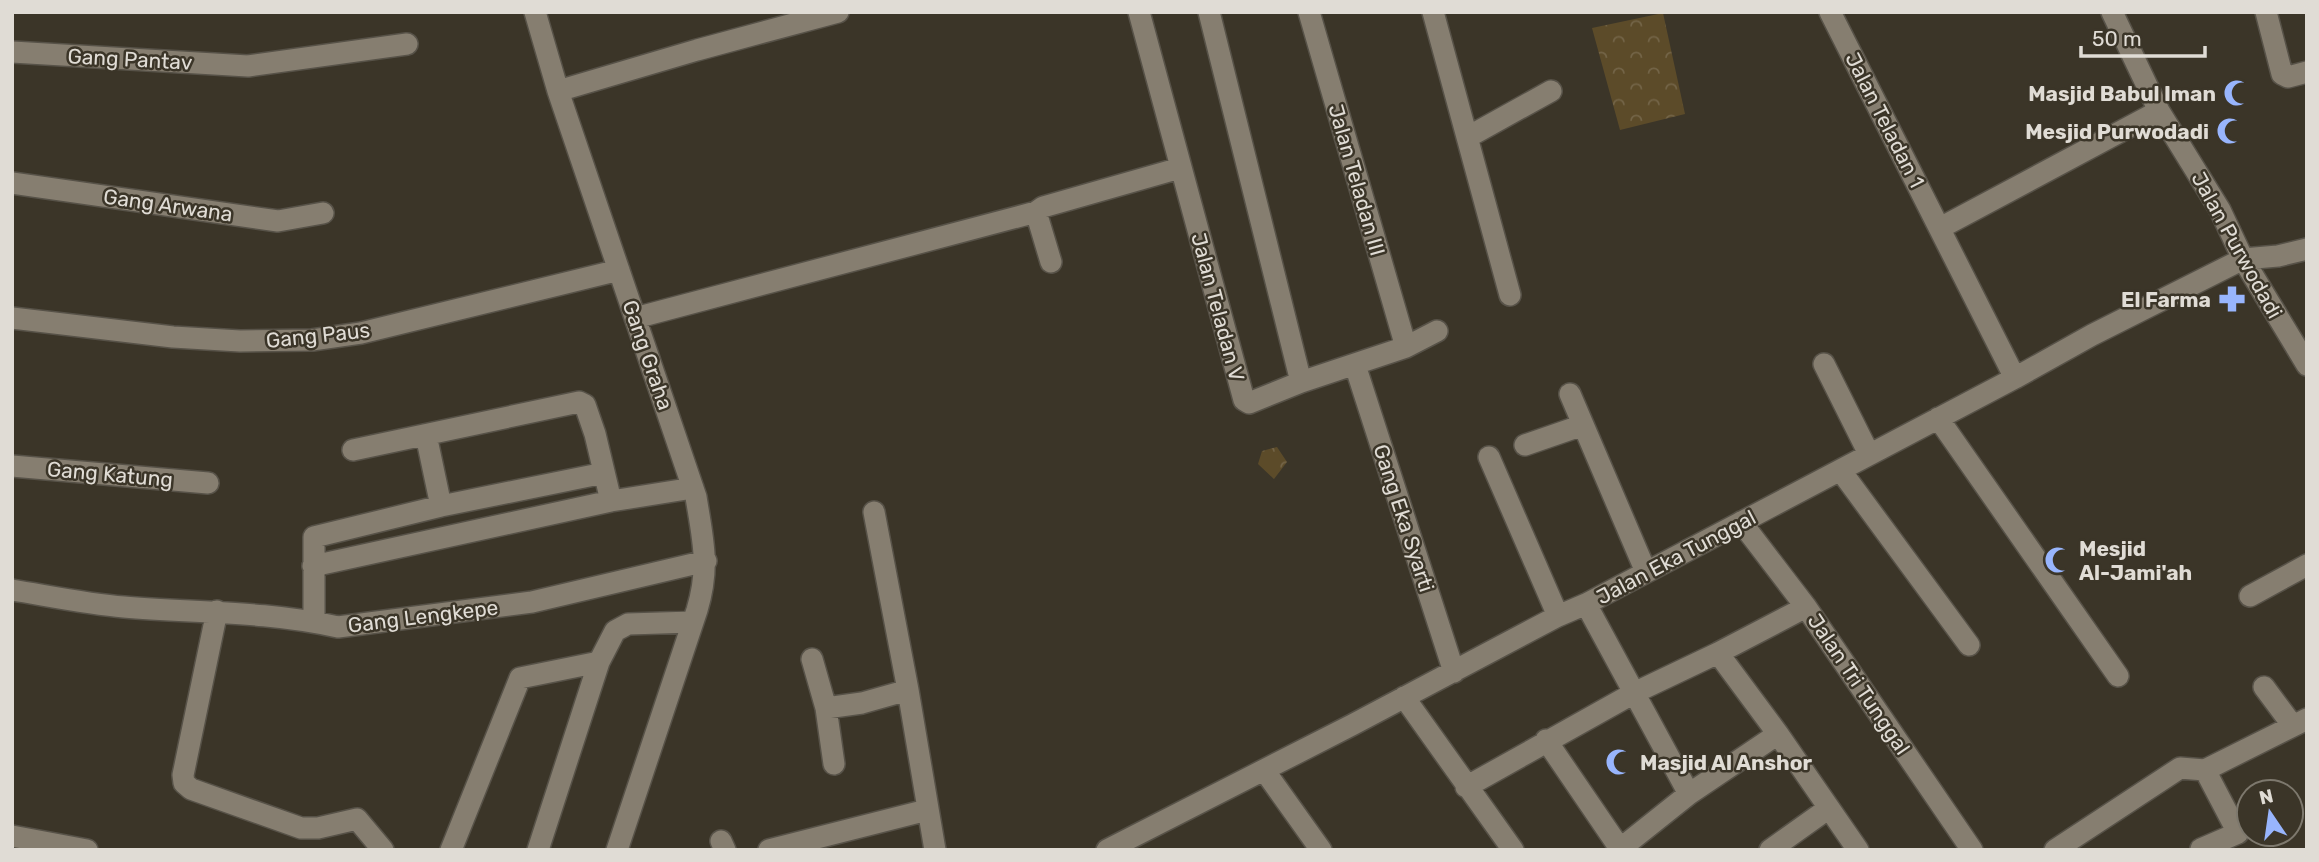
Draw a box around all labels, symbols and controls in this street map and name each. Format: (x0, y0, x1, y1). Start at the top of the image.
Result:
scale bar (2081, 14, 2205, 58)
text: 50 m (2092, 26, 2142, 51)
street label: Gang Pantav (67, 43, 193, 75)
street label: Jalan Teladan 1 (1840, 48, 1930, 192)
mosque icon: Masjid Babul Iman (2222, 78, 2252, 108)
place label: Masjid Babul Iman (2028, 81, 2216, 106)
street label: Jalan Teladan III (1323, 101, 1391, 259)
mosque icon: Mesjid Purwodadi (2215, 116, 2245, 146)
place label: Mesjid Purwodadi (2025, 119, 2209, 144)
street label: Jalan Purwodadi (2186, 167, 2288, 323)
street label: Gang Arwana (102, 184, 234, 226)
street label: Jalan Teladan V (1186, 230, 1250, 384)
pharmacy icon: El Farma (2217, 284, 2247, 314)
place label: El Farma (2121, 287, 2211, 312)
street label: Gang Graha (618, 297, 678, 413)
street label: Gang Paus (265, 317, 371, 353)
street label: Gang Eka Syarti (1368, 441, 1440, 595)
street label: Gang Katung (46, 456, 174, 492)
street label: Jalan Eka Tunggal (1592, 505, 1760, 609)
place label: Mesjid Al-Jami'ah (2079, 536, 2192, 585)
mosque icon: Mesjid Al-Jami'ah (2043, 545, 2073, 575)
street label: Gang Lengkepe (346, 594, 500, 638)
street label: Jalan Tri Tunggal (1803, 609, 1915, 759)
mosque icon: Masjid Al Anshor (1604, 747, 1634, 777)
place label: Masjid Al Anshor (1640, 750, 1813, 775)
north arrow (2235, 778, 2305, 848)
text: N (2257, 784, 2276, 810)

